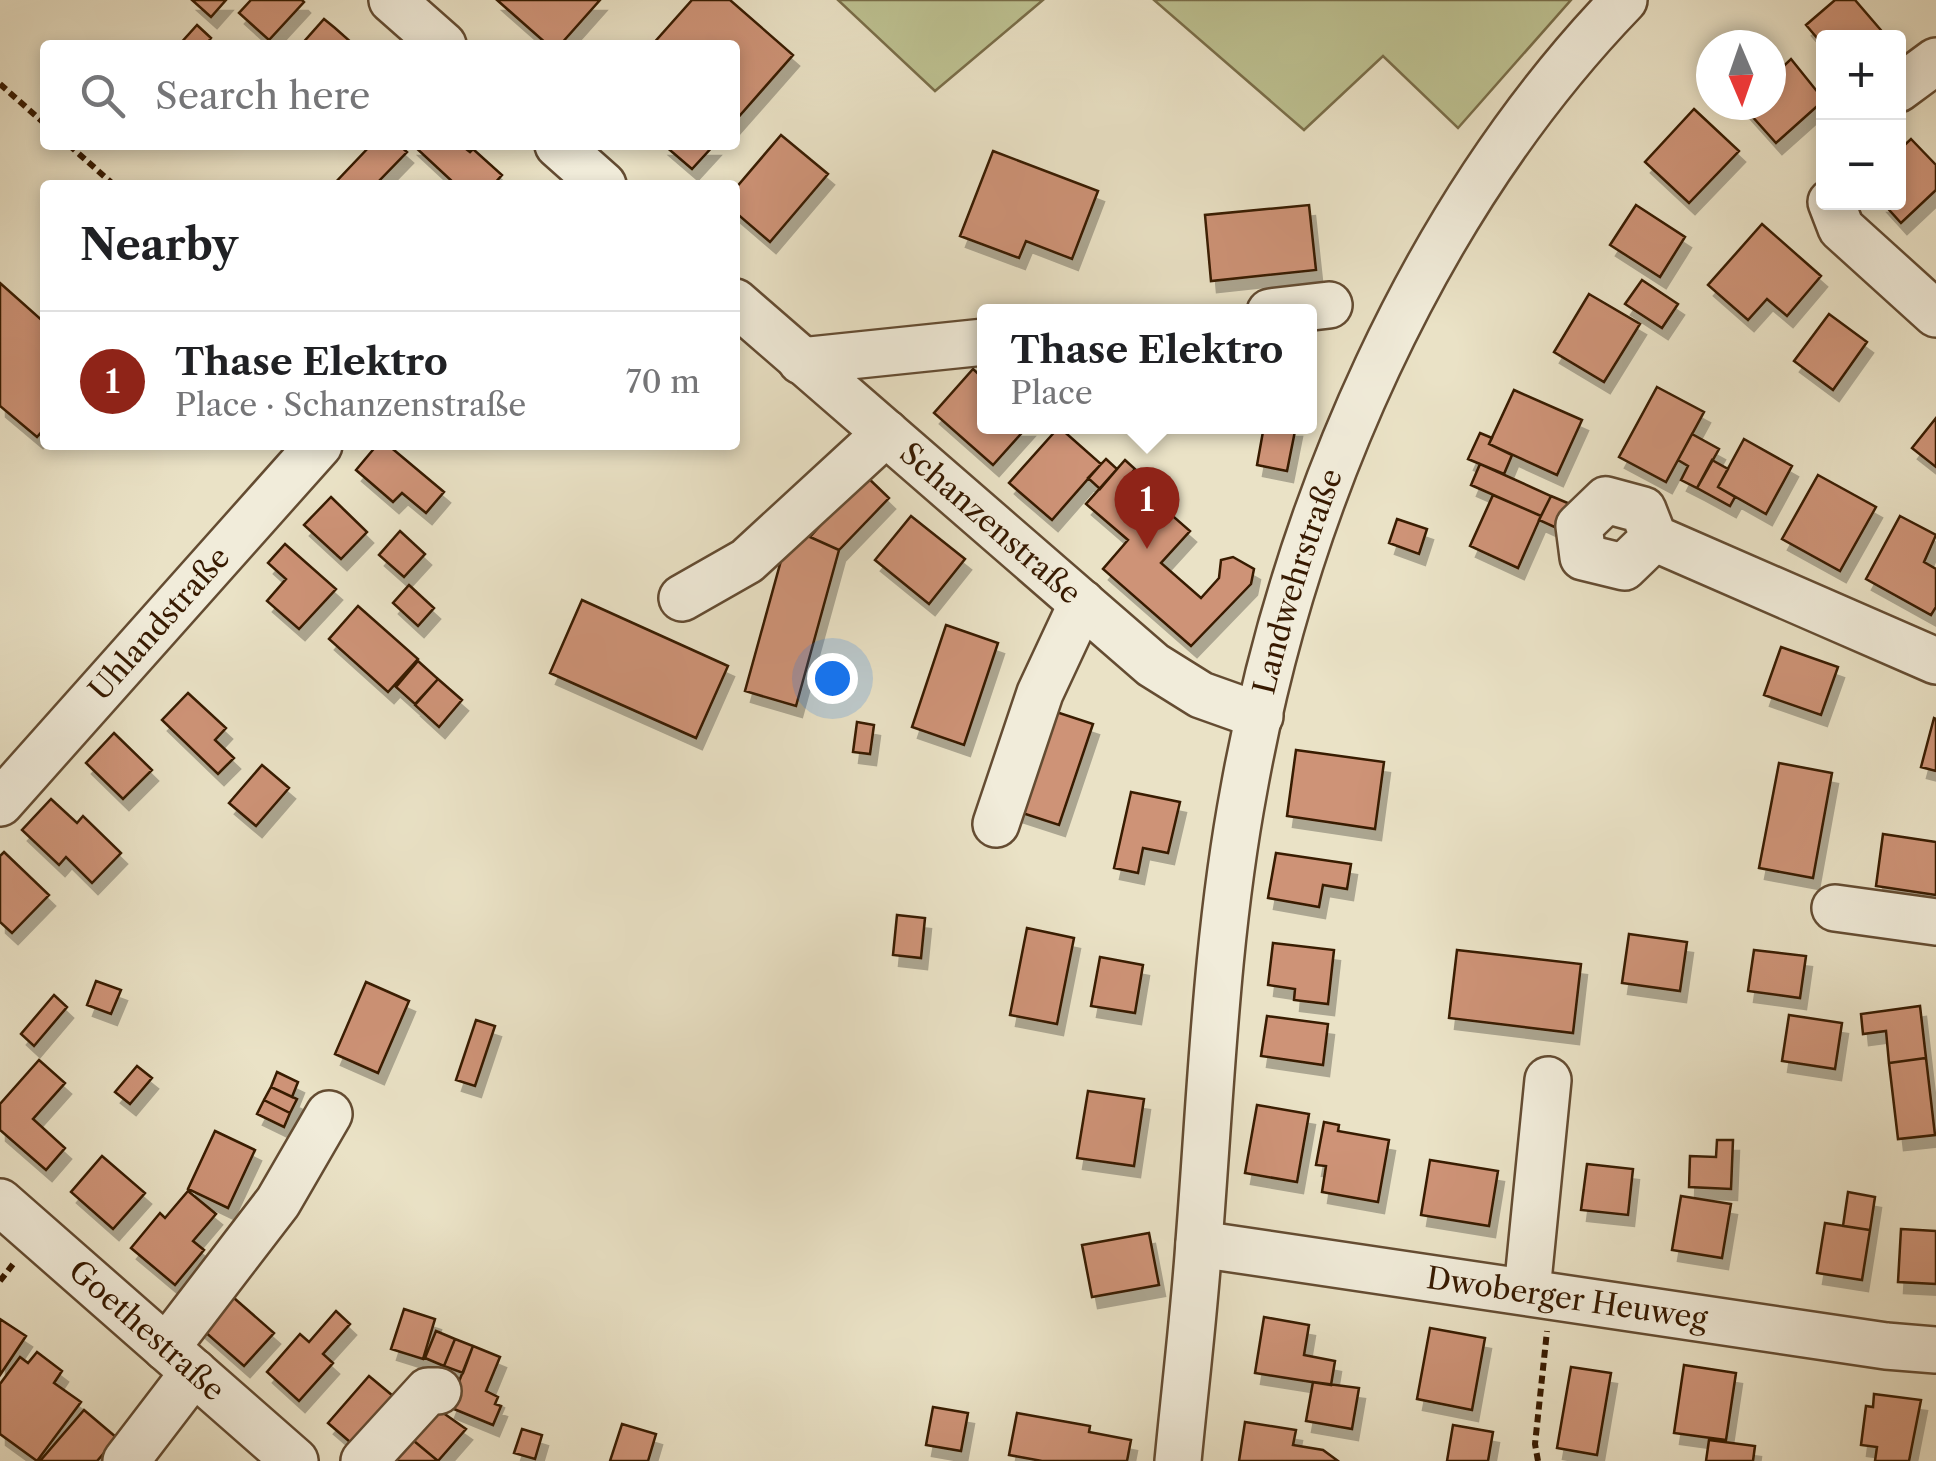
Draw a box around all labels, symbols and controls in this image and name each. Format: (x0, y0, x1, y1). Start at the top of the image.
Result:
north arrow (1696, 30, 1786, 120)
map controls (1816, 30, 1906, 210)
button: + (1816, 30, 1906, 120)
search box (40, 40, 740, 150)
icon: search (75, 68, 130, 123)
text: Search here (155, 72, 370, 119)
button: − (1816, 120, 1906, 210)
text: Nearby (80, 219, 238, 271)
popup (977, 304, 1317, 434)
text: Thase Elektro (1011, 326, 1283, 373)
text: Thase Elektro (175, 338, 448, 385)
text: 1 (105, 362, 120, 401)
text: 70 m (626, 362, 700, 401)
text: Place (1011, 373, 1093, 412)
text: Place · Schanzenstraße (175, 385, 526, 424)
street label: Schanzenstraße (892, 435, 1089, 612)
street label: Landwehrstraße (1245, 463, 1350, 698)
pin: 1 (1114, 466, 1180, 549)
street label: Uhlandstraße (81, 539, 237, 708)
your location (807, 653, 858, 704)
street label: Goethestraße (61, 1252, 232, 1409)
street label: Dwoberger Heuweg (1424, 1259, 1710, 1337)

